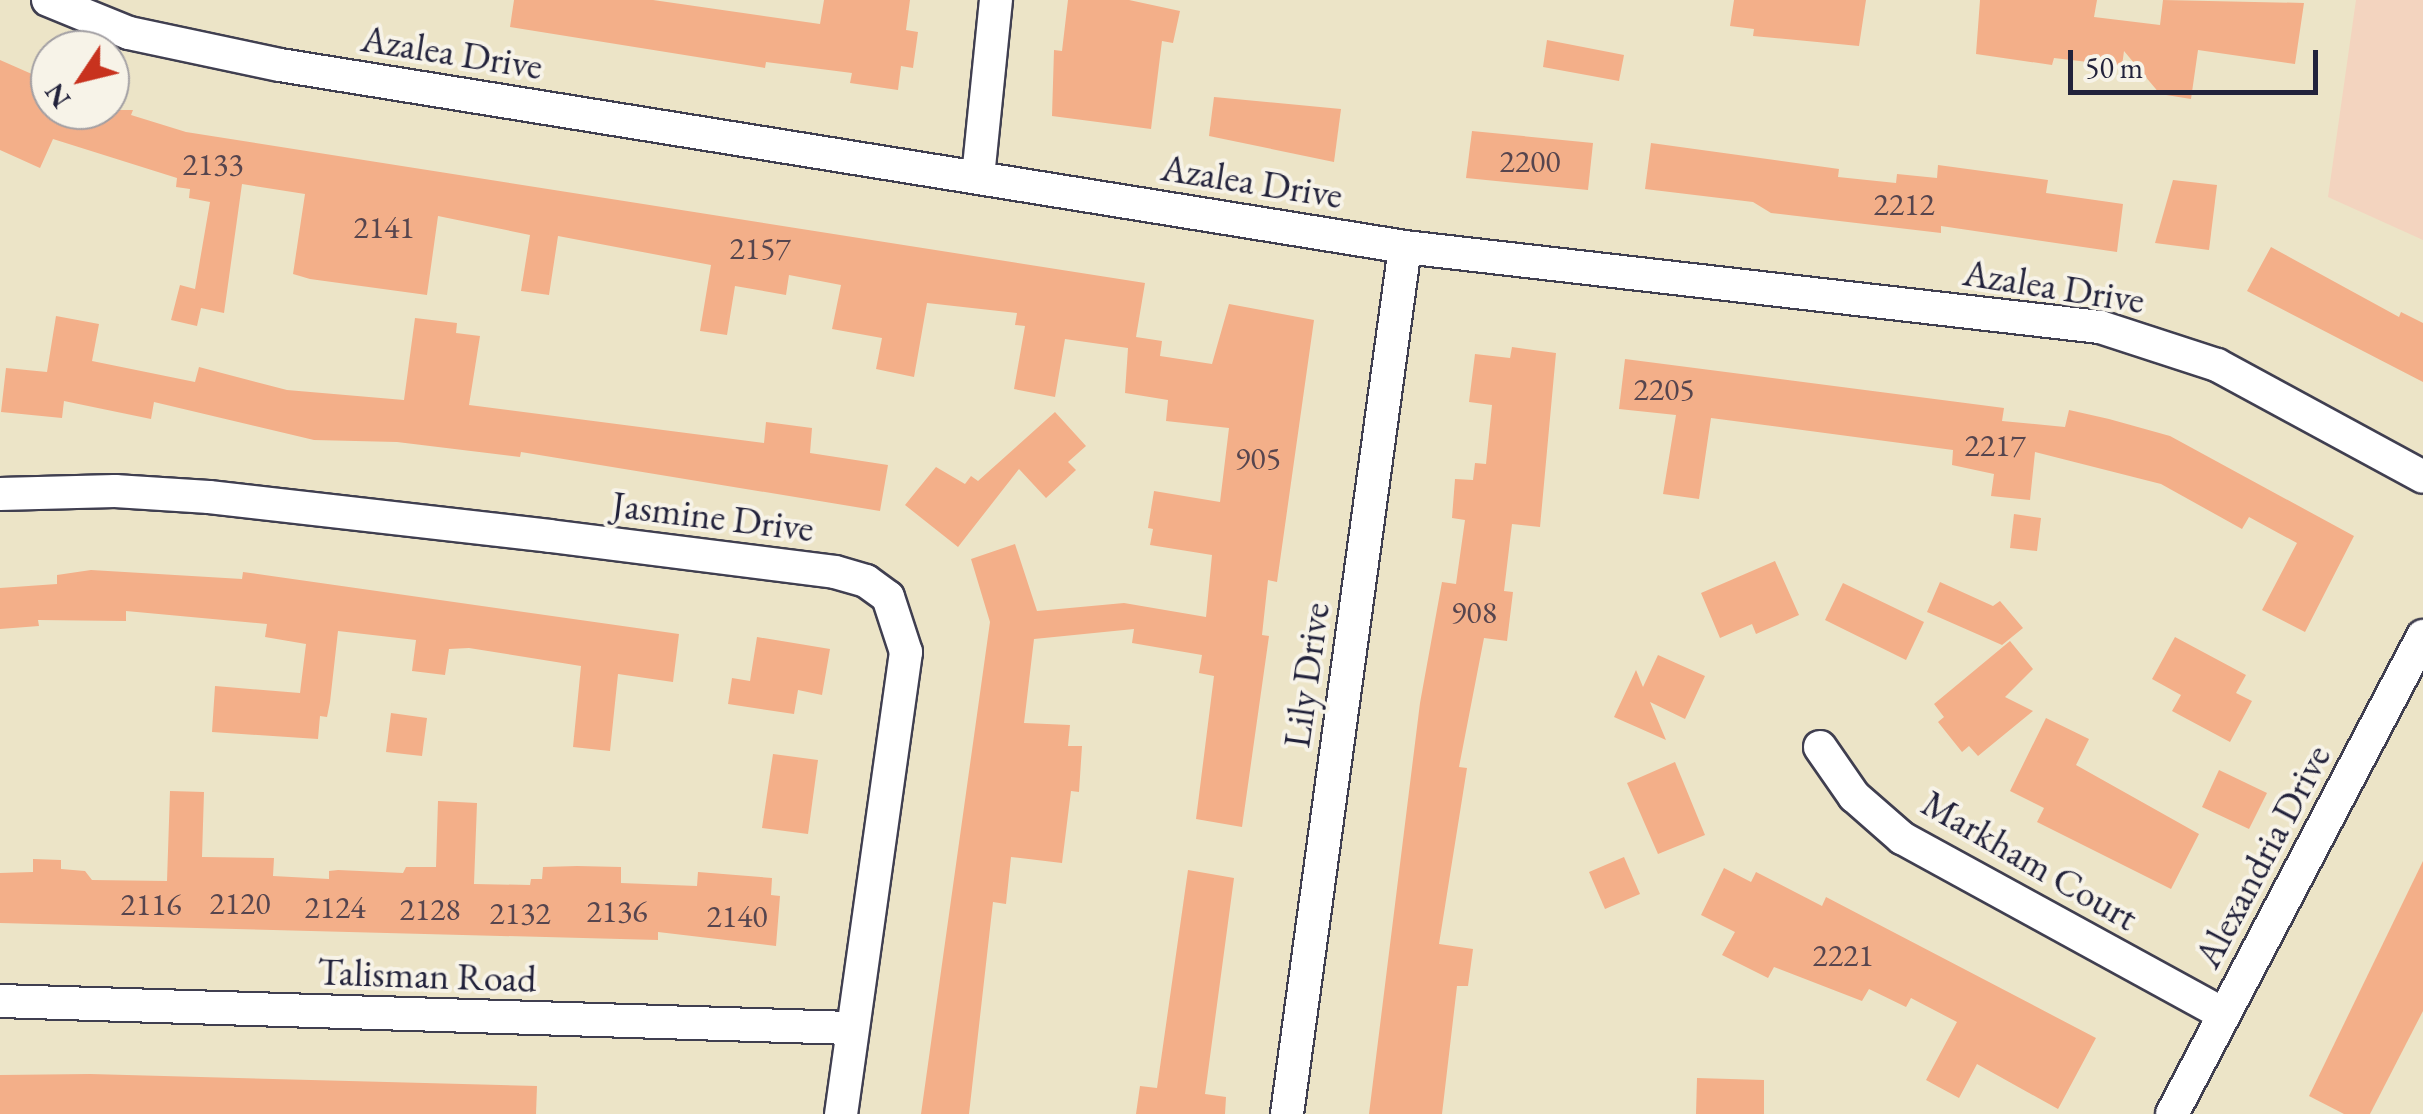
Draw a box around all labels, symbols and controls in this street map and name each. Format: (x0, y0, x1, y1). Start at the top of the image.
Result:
street label: Azalea Drive (358, 15, 546, 89)
north arrow (30, 30, 130, 130)
scale bar (2073, 30, 2323, 92)
text: 50 m (2085, 48, 2143, 87)
text: N (36, 76, 78, 116)
house number: 2200 (1499, 142, 1561, 180)
street label: Azalea Drive (1158, 144, 1346, 218)
house number: 2133 (182, 145, 244, 183)
house number: 2212 (1873, 185, 1935, 223)
house number: 2141 (353, 208, 415, 246)
house number: 2157 (729, 229, 791, 267)
street label: Azalea Drive (1960, 249, 2148, 323)
house number: 2205 (1633, 370, 1695, 408)
house number: 2217 (1964, 426, 2026, 464)
house number: 905 (1235, 439, 1281, 477)
street label: Jasmine Drive (610, 481, 816, 551)
house number: 908 (1451, 593, 1497, 631)
street label: Lily Drive (1273, 600, 1339, 750)
street label: Alexandria Drive (2184, 737, 2340, 975)
street label: Markham Court (1914, 780, 2146, 940)
house number: 2120 (209, 884, 271, 922)
house number: 2116 (120, 885, 182, 923)
house number: 2124 (304, 888, 366, 926)
house number: 2128 (399, 890, 461, 928)
house number: 2136 (586, 892, 648, 930)
house number: 2132 (489, 894, 551, 932)
house number: 2140 (706, 897, 768, 935)
house number: 2221 (1812, 936, 1874, 974)
street label: Talisman Road (317, 948, 537, 1002)

